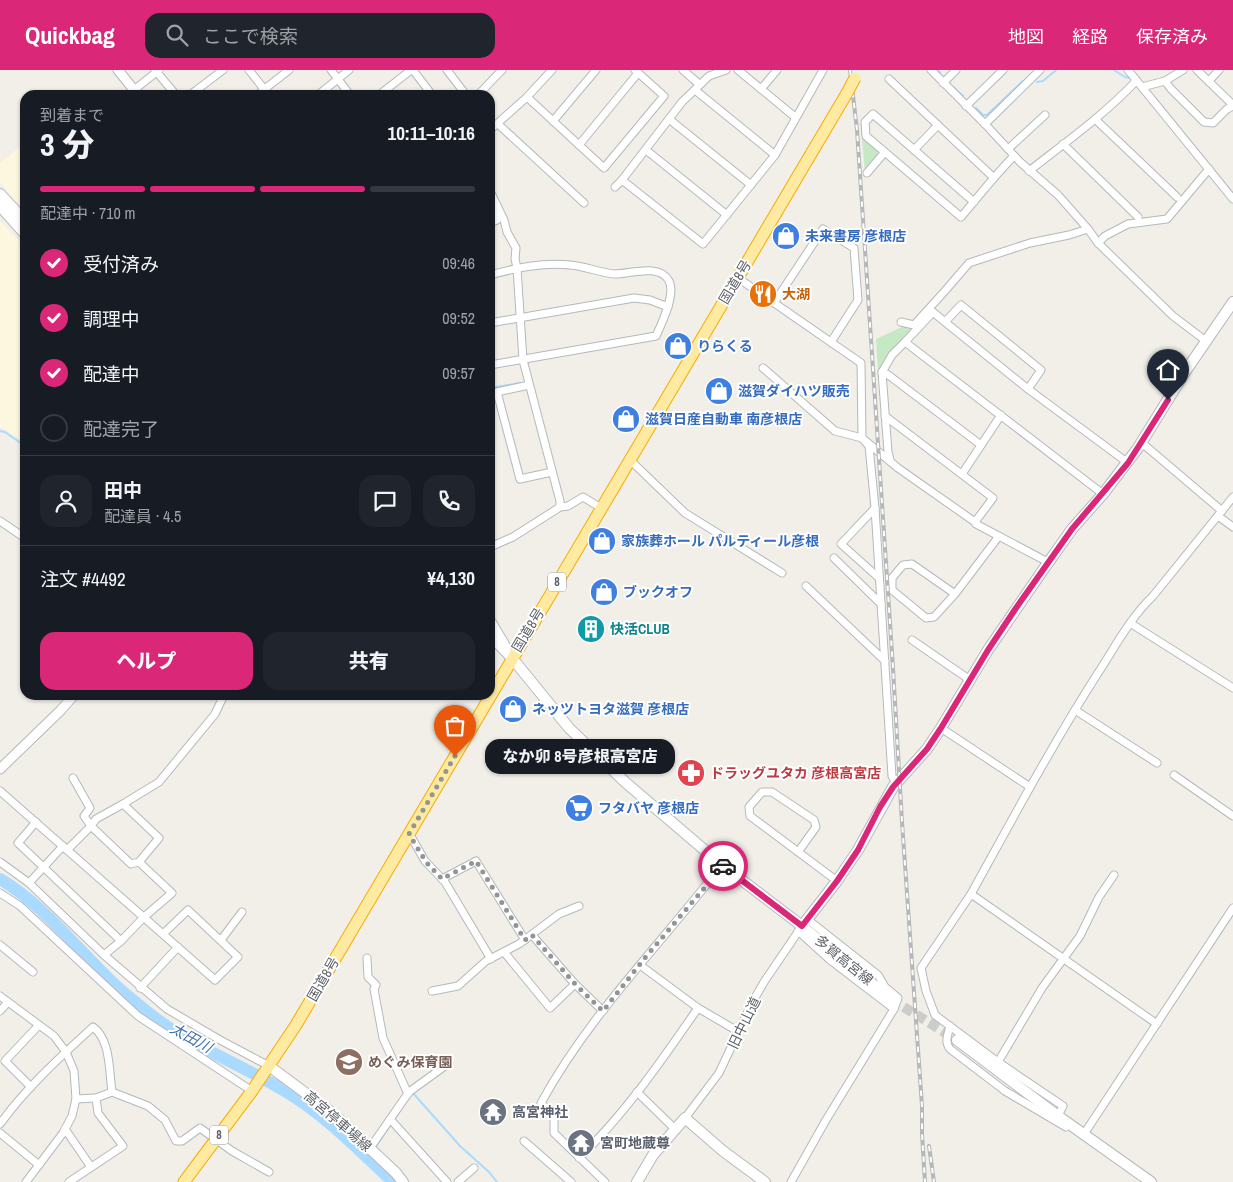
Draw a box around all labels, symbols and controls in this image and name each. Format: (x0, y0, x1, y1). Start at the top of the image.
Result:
search box (145, 13, 495, 58)
text: Quickbag (25, 19, 115, 51)
icon: search (163, 21, 191, 49)
text: ここで検索 (203, 23, 298, 49)
text: 地図 (1008, 24, 1044, 49)
text: 経路 (1072, 24, 1108, 49)
text: 保存済み (1136, 24, 1208, 49)
text: 到着まで (40, 104, 104, 126)
text: 10:11–10:16 (388, 120, 475, 146)
text: 3 分 (40, 123, 94, 166)
text: 配達中 · 710 m (40, 202, 135, 224)
shop icon: 未来書房 彦根店 (771, 221, 801, 251)
place label: 未来書房 彦根店 (805, 227, 906, 245)
icon: check (40, 249, 68, 277)
text: 受付済み (83, 251, 159, 277)
text: 09:46 (442, 252, 475, 274)
street label: 国道8号 (715, 257, 755, 307)
restaurant icon: 大湖 (748, 279, 778, 309)
place label: 大湖 (782, 285, 810, 303)
icon: check (40, 304, 68, 332)
text: 調理中 (83, 306, 140, 332)
text: 09:52 (442, 307, 475, 329)
shop icon: りらくる (663, 331, 693, 361)
place label: りらくる (697, 337, 753, 355)
pin (1147, 349, 1189, 400)
icon: home (1154, 356, 1182, 384)
icon: check (40, 359, 68, 387)
text: 配達中 (83, 361, 140, 387)
text: 09:57 (442, 362, 475, 384)
shop icon: 滋賀ダイハツ販売 (704, 376, 734, 406)
place label: 滋賀ダイハツ販売 (738, 382, 850, 400)
shop icon: 滋賀日産自動車 南彦根店 (611, 404, 641, 434)
place label: 滋賀日産自動車 南彦根店 (645, 410, 802, 428)
text: 配達完了 (83, 416, 159, 442)
button: person (40, 475, 92, 527)
button: chat (359, 475, 411, 527)
button: phone (423, 475, 475, 527)
text: 田中 (104, 477, 142, 503)
text: 配達員 · 4.5 (104, 505, 181, 527)
shop icon: 家族葬ホール パルティール彦根 (587, 526, 617, 556)
place label: 家族葬ホール パルティール彦根 (621, 532, 819, 550)
text: ¥4,130 (427, 565, 475, 591)
text: 注文 #4492 (40, 566, 126, 592)
road number: 8 (548, 572, 566, 592)
shop icon: ブックオフ (589, 577, 619, 607)
place label: ブックオフ (623, 583, 693, 601)
street label: 国道8号 (508, 605, 548, 655)
building icon: 快活CLUB (576, 614, 606, 644)
place label: 快活CLUB (610, 620, 670, 638)
button: ヘルプ (40, 632, 253, 690)
button: 共有 (263, 632, 475, 690)
shop icon: ネッツトヨタ滋賀 彦根店 (498, 694, 528, 724)
place label: ネッツトヨタ滋賀 彦根店 (532, 700, 689, 718)
pin (434, 705, 476, 756)
icon: bag (441, 712, 469, 740)
callout: なか卯 8号彦根高宮店 (485, 738, 675, 774)
text: なか卯 8号彦根高宮店 (503, 745, 657, 767)
pharmacy icon: ドラッグユタカ 彦根高宮店 (676, 758, 706, 788)
place label: ドラッグユタカ 彦根高宮店 (710, 764, 881, 782)
supermarket icon: フタバヤ 彦根店 (564, 793, 594, 823)
place label: フタバヤ 彦根店 (598, 799, 699, 817)
courier (698, 841, 748, 891)
icon: car (709, 852, 737, 880)
street label: 多賀高宮線 (811, 931, 877, 989)
street label: 国道8号 (303, 954, 343, 1004)
street label: 旧中山道 (724, 994, 764, 1052)
water label: 太田川 (166, 1017, 218, 1059)
school or university icon: めぐみ保育園 (334, 1047, 364, 1077)
place label: めぐみ保育園 (368, 1053, 452, 1071)
street label: 高宮停車場線 (300, 1087, 376, 1155)
temple icon: 高宮神社 (478, 1097, 508, 1127)
place label: 高宮神社 (512, 1103, 568, 1121)
road number: 8 (210, 1126, 228, 1144)
temple icon: 宮町地蔵尊 (566, 1128, 596, 1158)
place label: 宮町地蔵尊 (600, 1134, 670, 1152)

